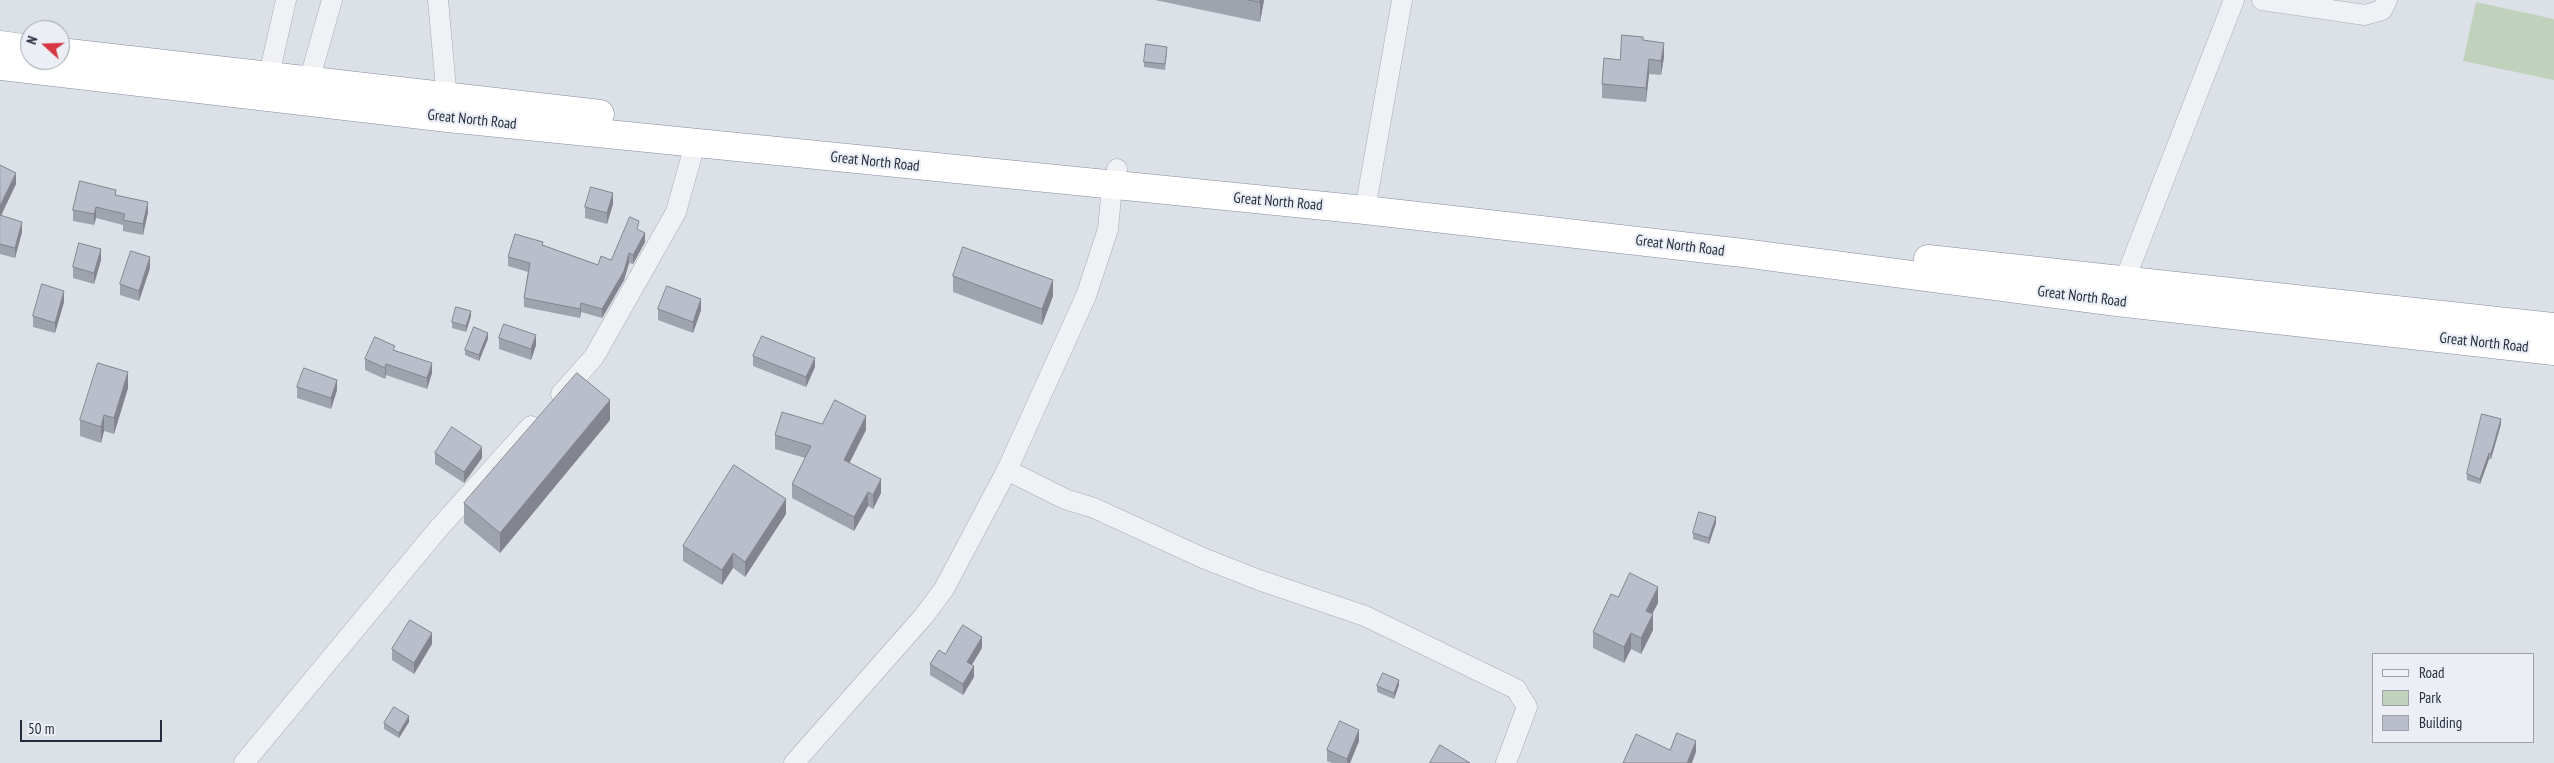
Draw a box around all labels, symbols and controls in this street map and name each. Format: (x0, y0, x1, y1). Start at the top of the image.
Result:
north arrow (20, 20, 70, 70)
text: N (22, 34, 42, 47)
street label: Great North Road (427, 106, 517, 134)
street label: Great North Road (830, 148, 920, 176)
street label: Great North Road (1233, 189, 1323, 215)
street label: Great North Road (1634, 232, 1726, 260)
street label: Great North Road (2036, 283, 2128, 311)
street label: Great North Road (2439, 329, 2529, 357)
legend (2372, 653, 2534, 743)
text: Road (2419, 663, 2445, 682)
text: Park (2419, 688, 2441, 707)
scale bar (22, 710, 165, 742)
text: Building (2419, 713, 2462, 732)
text: 50 m (28, 719, 54, 738)

